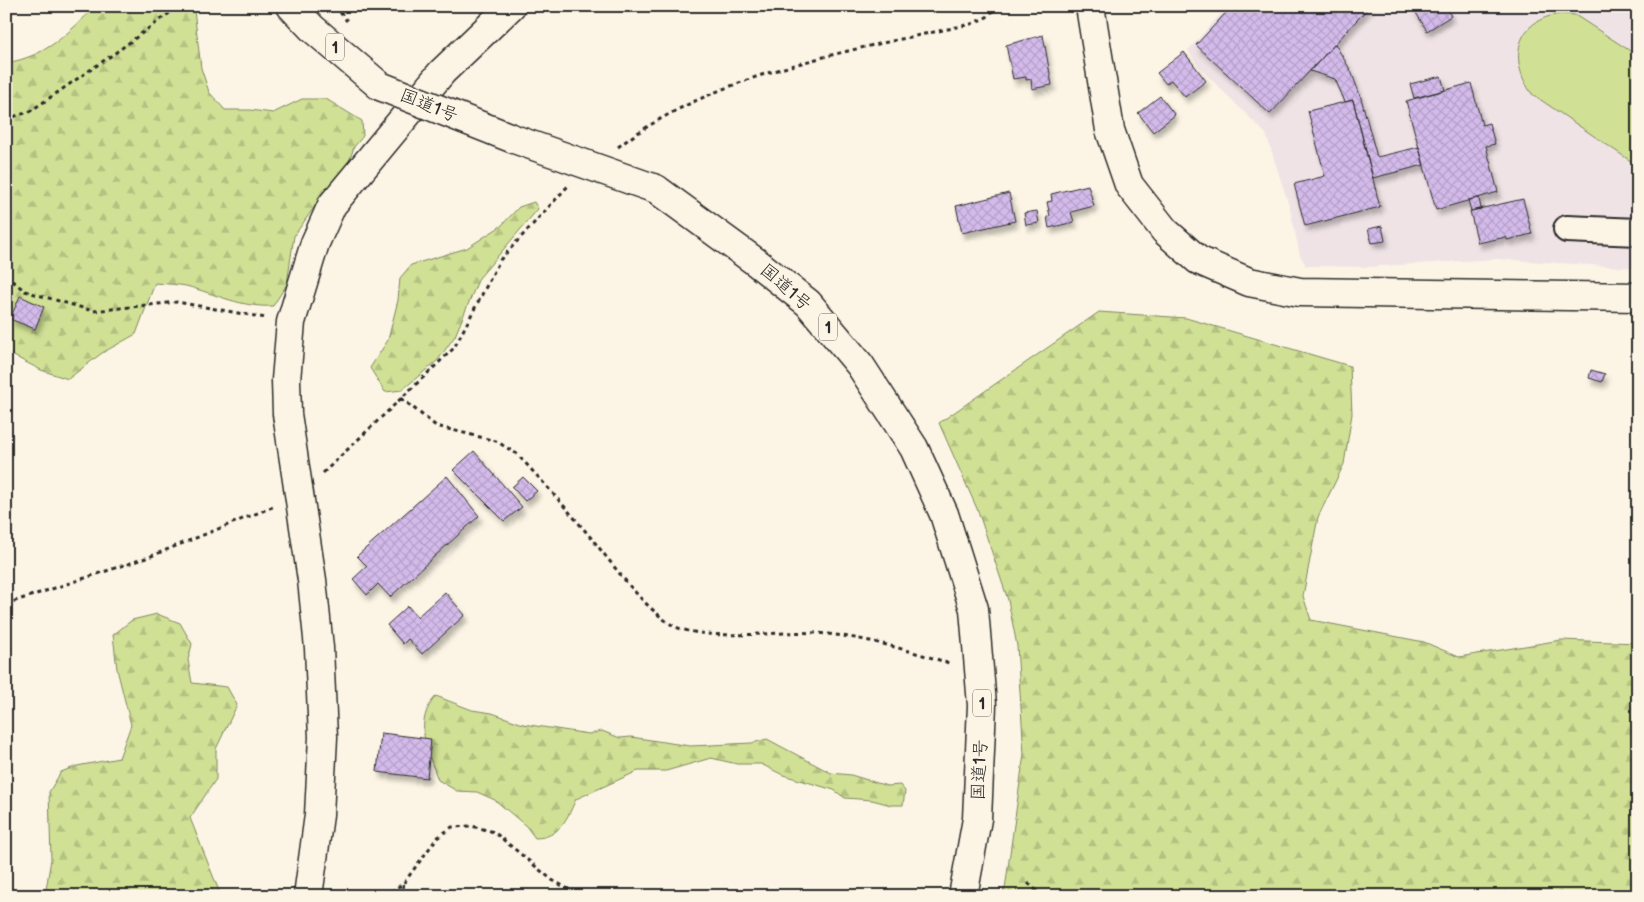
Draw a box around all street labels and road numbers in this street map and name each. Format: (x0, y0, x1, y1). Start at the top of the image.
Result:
road number: 1 (326, 34, 344, 61)
street label: 国道1号 (397, 84, 461, 127)
street label: 国道1号 (756, 259, 816, 315)
road number: 1 (819, 314, 837, 341)
road number: 1 (973, 690, 991, 716)
street label: 国道1号 (967, 739, 992, 801)

